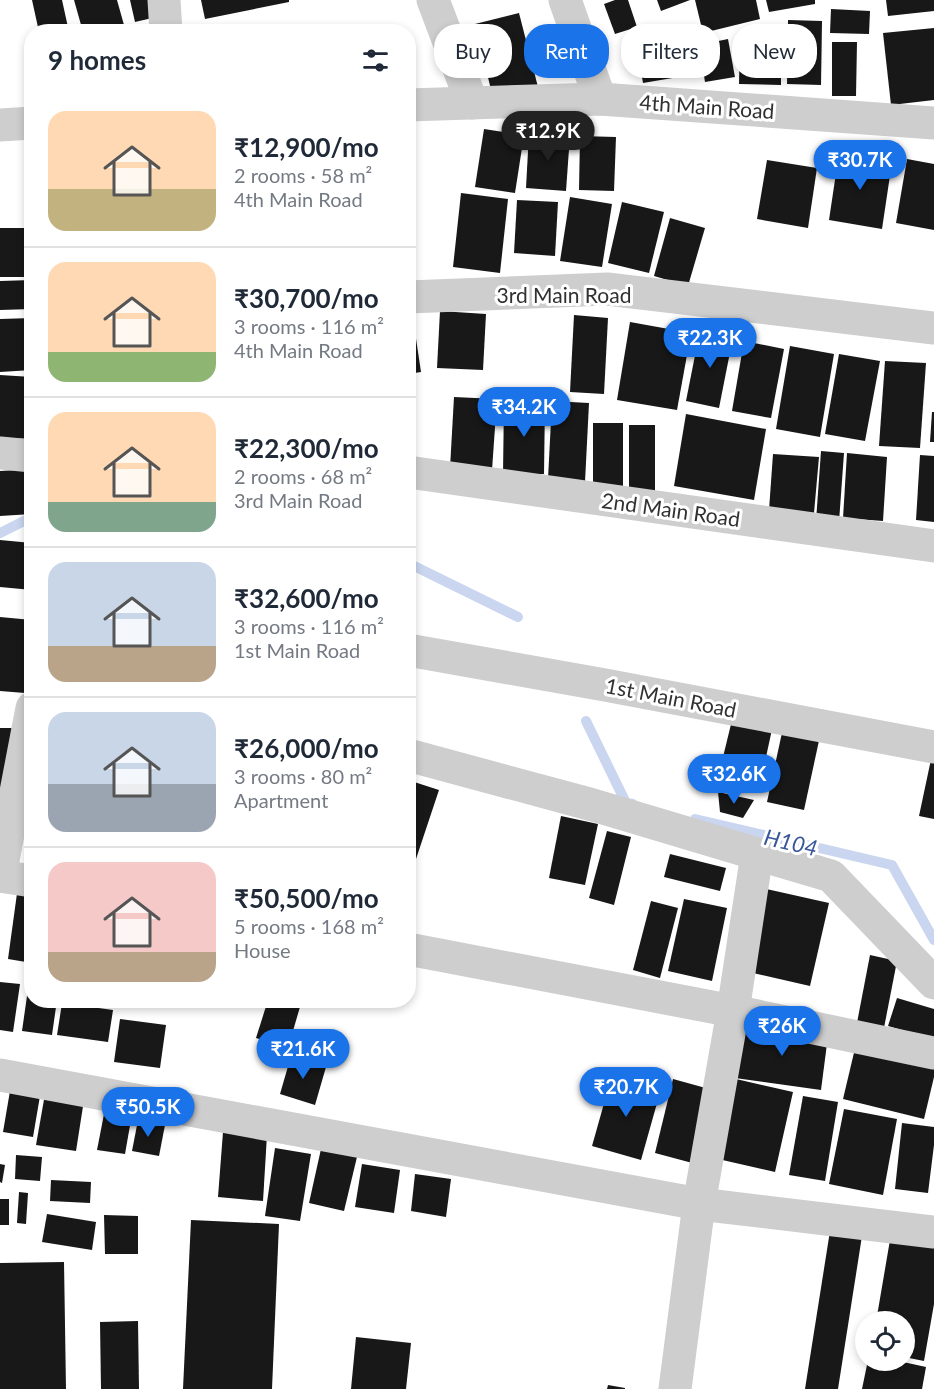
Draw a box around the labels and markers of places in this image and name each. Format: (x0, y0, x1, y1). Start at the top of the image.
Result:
pin: ₹12.9K (499, 111, 597, 162)
pin: ₹30.7K (811, 140, 909, 191)
pin: ₹22.3K (661, 318, 759, 369)
pin: ₹34.2K (475, 387, 573, 438)
pin: ₹32.6K (685, 754, 783, 805)
pin: ₹26K (746, 1006, 818, 1057)
pin: ₹21.6K (254, 1029, 352, 1080)
pin: ₹20.7K (577, 1067, 675, 1118)
pin: ₹50.5K (99, 1087, 197, 1138)

